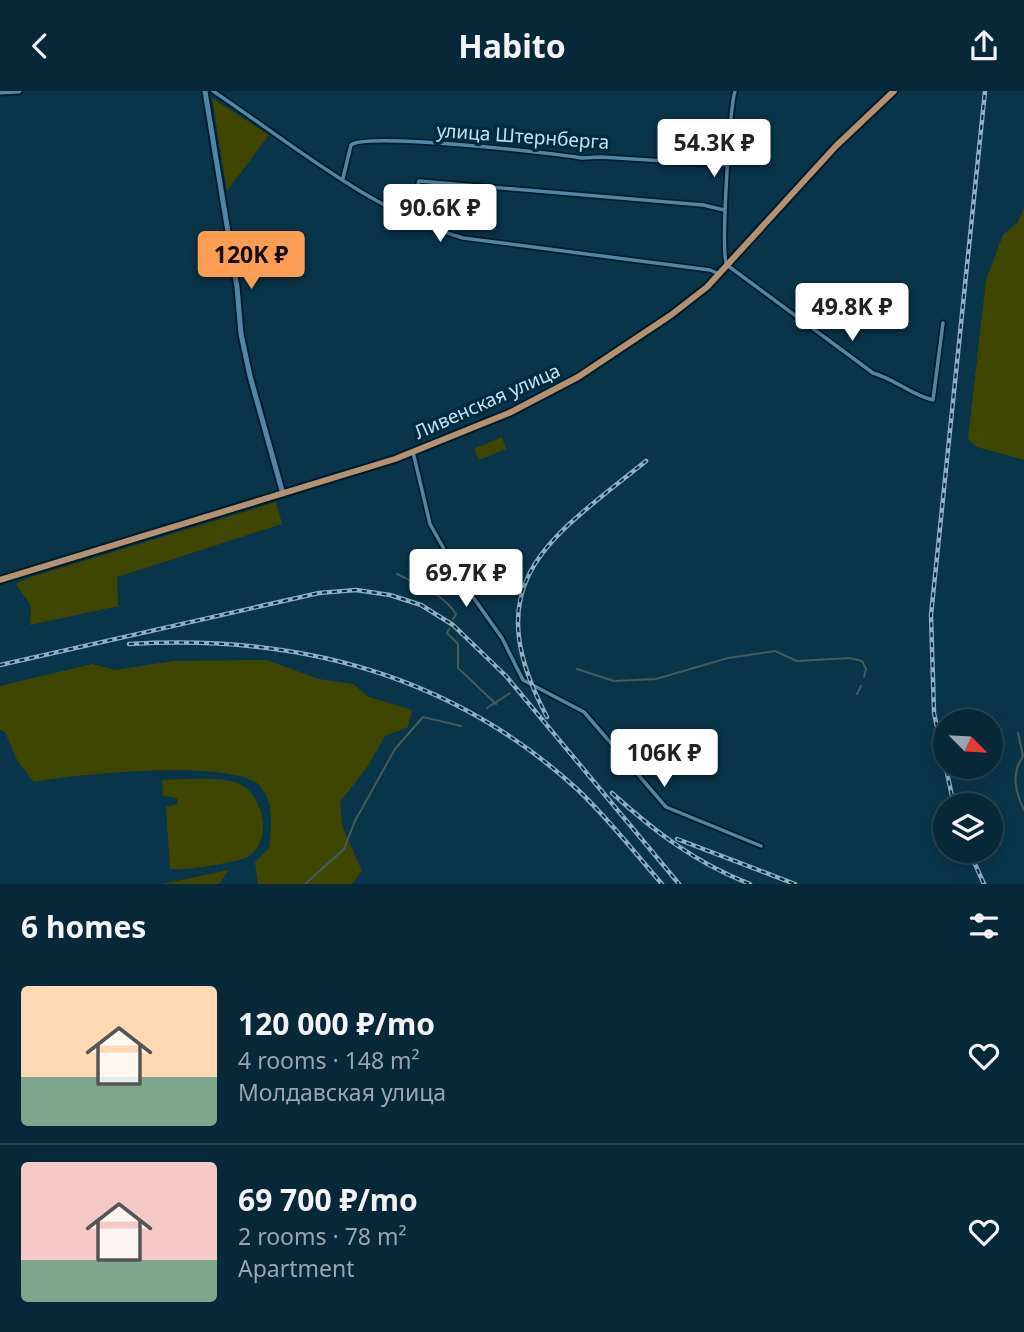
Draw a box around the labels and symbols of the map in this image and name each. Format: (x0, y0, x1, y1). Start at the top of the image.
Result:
street label: улица Штернберга (436, 117, 610, 155)
pin: 54.3K ₽ (649, 119, 779, 179)
pin: 90.6K ₽ (375, 185, 505, 244)
pin: 120K ₽ (194, 231, 308, 291)
pin: 49.8K ₽ (787, 283, 917, 343)
street label: Ливенская улица (410, 357, 564, 445)
pin: 69.7K ₽ (401, 549, 531, 609)
north arrow (933, 709, 1003, 779)
pin: 106K ₽ (607, 729, 721, 789)

